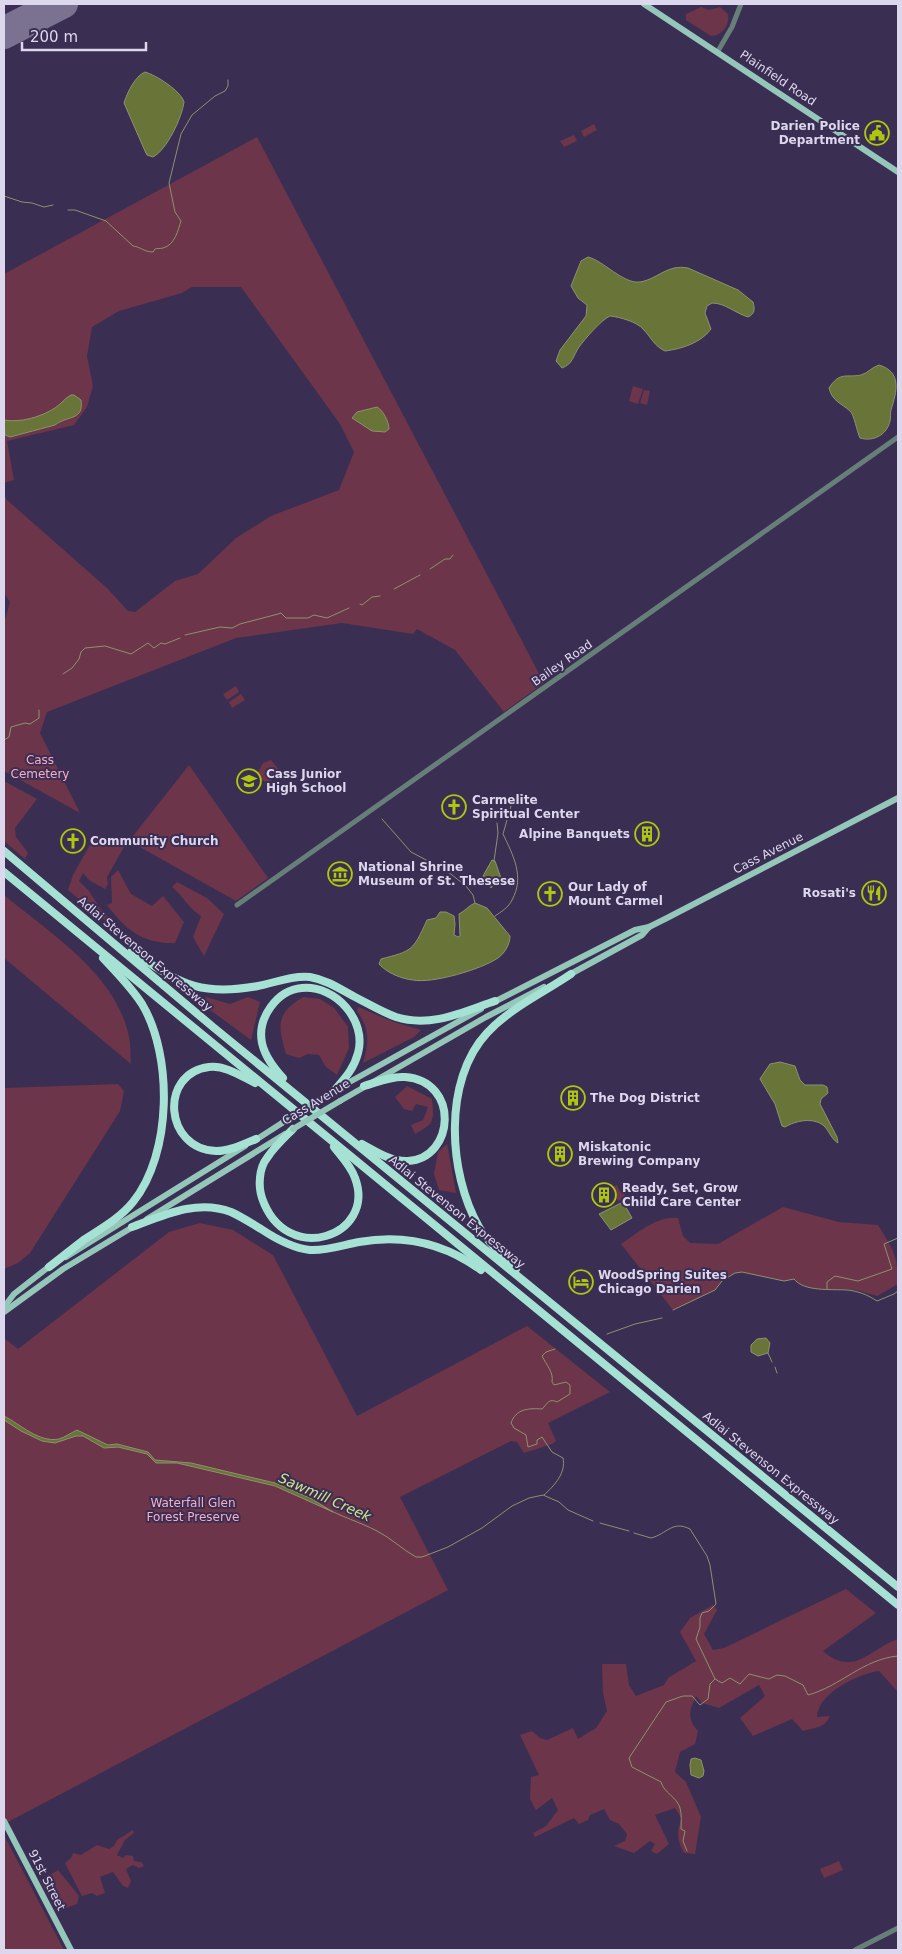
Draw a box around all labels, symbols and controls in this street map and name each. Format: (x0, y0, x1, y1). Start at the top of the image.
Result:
scale bar (22, 20, 146, 52)
text: 200 m (30, 28, 78, 46)
street label: Plainfield Road (737, 47, 819, 109)
place label: Darien Police Department (771, 119, 860, 147)
public building icon: Darien Police Department (864, 120, 890, 146)
street label: Bailey Road (529, 637, 595, 689)
park label: Cass Cemetery (11, 753, 69, 781)
place label: Cass Junior High School (266, 767, 346, 795)
school or university icon: Cass Junior High School (236, 768, 262, 794)
place label: Carmelite Spiritual Center (472, 793, 579, 821)
church icon: Carmelite Spiritual Center (441, 794, 467, 820)
building icon: Alpine Banquets (634, 821, 660, 847)
place label: Alpine Banquets (519, 827, 630, 841)
church icon: Community Church (60, 828, 86, 854)
street label: Cass Avenue (731, 829, 805, 877)
place label: Community Church (90, 834, 218, 848)
place label: National Shrine Museum of St. Thesese (358, 860, 515, 888)
museum icon: National Shrine Museum of St. Thesese (327, 861, 353, 887)
place label: Our Lady of Mount Carmel (568, 880, 663, 908)
restaurant icon: Rosati's (861, 880, 887, 906)
church icon: Our Lady of Mount Carmel (537, 881, 563, 907)
place label: Rosati's (803, 886, 856, 900)
street label: Adlai Stevenson Expressway (75, 894, 215, 1014)
street label: Cass Avenue (280, 1076, 352, 1128)
building icon: The Dog District (560, 1085, 586, 1111)
place label: The Dog District (590, 1091, 700, 1105)
place label: Miskatonic Brewing Company (578, 1140, 700, 1168)
building icon: Miskatonic Brewing Company (547, 1141, 573, 1167)
street label: Adlai Stevenson Expressway (386, 1153, 528, 1271)
place label: Ready, Set, Grow Child Care Center (622, 1181, 741, 1209)
building icon: Ready, Set, Grow Child Care Center (591, 1182, 617, 1208)
place label: WoodSpring Suites Chicago Darien (598, 1268, 727, 1296)
hotel icon: WoodSpring Suites Chicago Darien (568, 1269, 594, 1295)
street label: Adlai Stevenson Expressway (700, 1409, 842, 1527)
water label: Sawmill Creek (276, 1469, 375, 1525)
park label: Waterfall Glen Forest Preserve (147, 1496, 239, 1524)
street label: 91st Street (26, 1847, 68, 1913)

